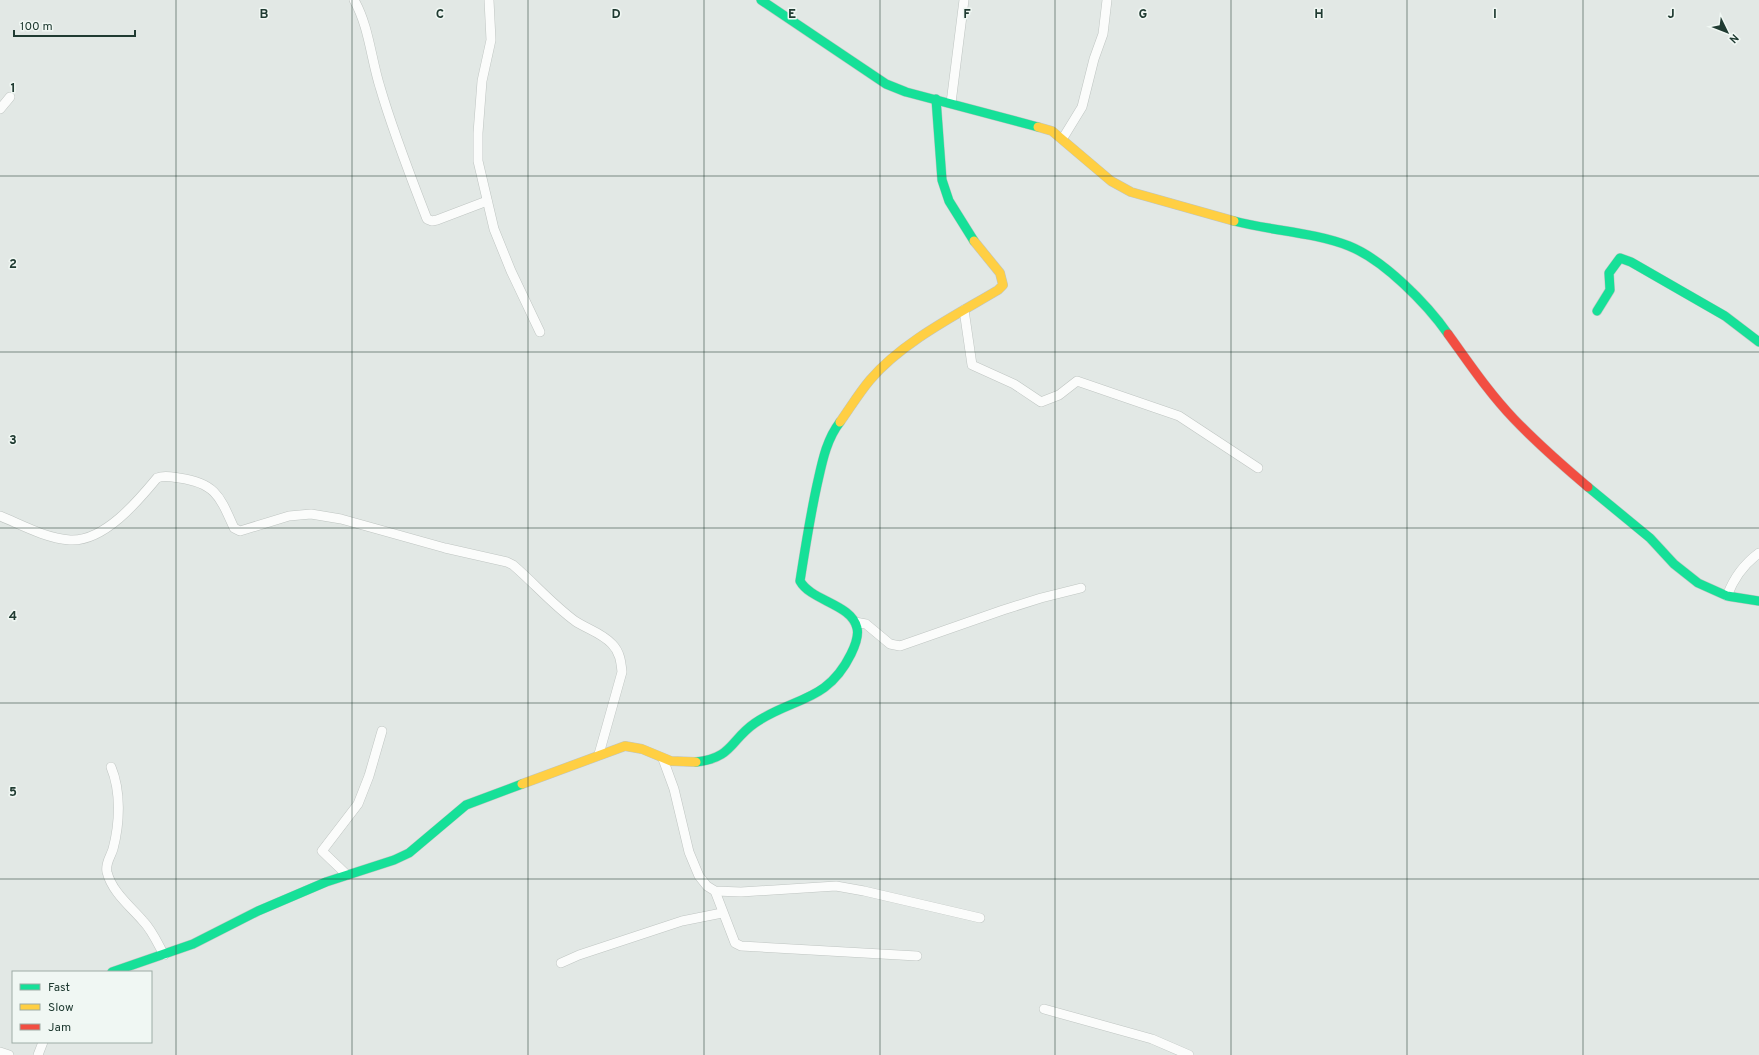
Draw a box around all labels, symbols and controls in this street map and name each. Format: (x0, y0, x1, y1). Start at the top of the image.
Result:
text: B (260, 7, 269, 23)
text: C (436, 7, 444, 23)
text: D (611, 7, 621, 23)
text: E (788, 7, 796, 23)
text: F (963, 7, 971, 23)
text: G (1139, 7, 1148, 23)
text: H (1314, 7, 1324, 23)
text: I (1493, 7, 1497, 23)
text: J (1667, 7, 1675, 23)
scale bar (14, 12, 135, 38)
north arrow (1707, 12, 1747, 52)
text: 100 m (20, 19, 53, 35)
text: N (1726, 30, 1741, 46)
text: 1 (10, 81, 16, 97)
text: 2 (9, 257, 17, 273)
text: 3 (9, 433, 17, 449)
text: 4 (9, 609, 17, 625)
text: 5 (9, 785, 17, 801)
legend (12, 971, 152, 1043)
text: Fast (48, 980, 70, 996)
text: Slow (48, 1000, 74, 1016)
text: Jam (48, 1020, 71, 1036)

